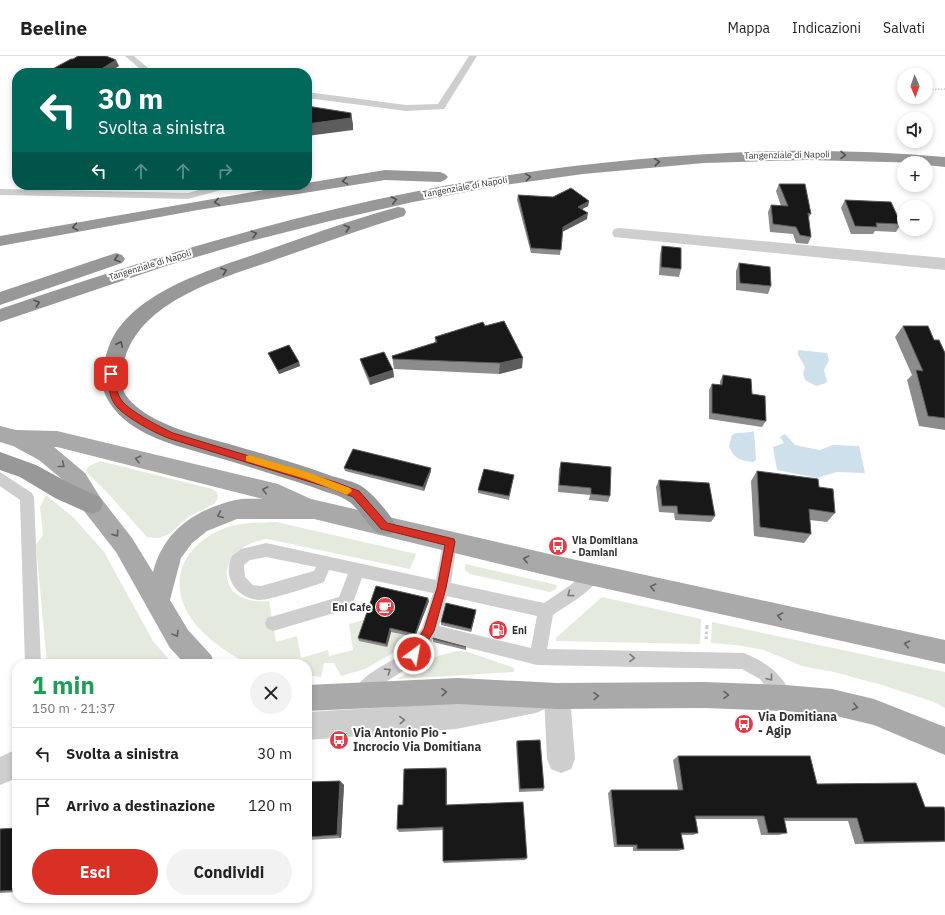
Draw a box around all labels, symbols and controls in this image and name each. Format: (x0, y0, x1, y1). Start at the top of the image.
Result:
text: Beeline (20, 16, 87, 40)
text: Mappa (728, 19, 770, 37)
text: Indicazioni (792, 19, 861, 37)
text: Salvati (883, 19, 925, 37)
north arrow (897, 68, 933, 104)
map controls (897, 68, 933, 236)
text: 30 m (98, 80, 163, 117)
icon: left (32, 84, 84, 136)
button: sound (897, 112, 933, 148)
text: Svolta a sinistra (98, 116, 225, 139)
street label: Tangenziale di Napoli (744, 148, 830, 161)
one-way arrow (840, 151, 846, 159)
button: + (897, 156, 933, 192)
one-way arrow (654, 157, 660, 166)
icon: left (88, 160, 110, 182)
icon: ahead (130, 160, 152, 182)
icon: ahead (172, 160, 194, 182)
icon: right (214, 160, 236, 182)
one-way arrow (525, 173, 531, 182)
street label: Tangenziale di Napoli (422, 174, 508, 199)
one-way arrow (342, 176, 348, 185)
one-way arrow (214, 197, 220, 206)
one-way arrow (391, 197, 397, 205)
button: − (897, 200, 933, 236)
one-way arrow (72, 222, 78, 231)
one-way arrow (343, 224, 350, 233)
one-way arrow (250, 230, 257, 239)
street label: Tangenziale di Napoli (107, 247, 192, 282)
one-way arrow (114, 254, 121, 263)
one-way arrow (220, 267, 227, 276)
one-way arrow (33, 299, 40, 307)
one-way arrow (115, 341, 123, 348)
pin (94, 357, 128, 391)
icon: arrive (100, 363, 122, 385)
one-way arrow (135, 456, 142, 464)
one-way arrow (57, 460, 64, 467)
one-way arrow (262, 486, 268, 494)
one-way arrow (216, 510, 224, 518)
one-way arrow (111, 530, 119, 537)
place label: Via Domitiana - Damiani (572, 534, 638, 559)
bus stop icon: Via Domitiana - Damiani (547, 535, 569, 557)
one-way arrow (523, 556, 529, 564)
one-way arrow (650, 584, 656, 592)
one-way arrow (568, 589, 575, 596)
cafe icon: Eni Cafe (374, 596, 396, 618)
place label: Eni Cafe (332, 601, 371, 614)
one-way arrow (777, 612, 783, 620)
fuel station icon: Eni (487, 619, 509, 641)
place label: Eni (512, 624, 527, 637)
one-way arrow (172, 630, 179, 637)
position arrow (393, 633, 435, 675)
one-way arrow (904, 640, 910, 648)
one-way arrow (629, 654, 635, 662)
one-way arrow (384, 668, 391, 676)
text: 1 min (32, 669, 95, 701)
button: close (250, 672, 292, 714)
one-way arrow (765, 673, 772, 680)
one-way arrow (441, 688, 447, 696)
one-way arrow (723, 691, 729, 700)
one-way arrow (593, 692, 599, 700)
text: 150 m · 21:37 (32, 700, 115, 717)
one-way arrow (852, 703, 858, 711)
place label: Via Domitiana - Agip (758, 709, 837, 738)
bus stop icon: Via Domitiana - Agip (733, 713, 755, 735)
one-way arrow (399, 716, 405, 725)
place label: Via Antonio Pio - Incrocio Via Domitiana (353, 725, 482, 754)
bus stop icon: Via Antonio Pio - Incrocio Via Domitiana (328, 729, 350, 751)
icon: left (32, 743, 54, 765)
text: Svolta a sinistra (66, 744, 179, 763)
text: 30 m (257, 744, 292, 763)
icon: arrive (32, 795, 54, 817)
text: Arrivo a destinazione (66, 796, 215, 815)
text: 120 m (248, 796, 292, 815)
button: Esci (32, 849, 158, 895)
button: Condividi (166, 849, 292, 895)

